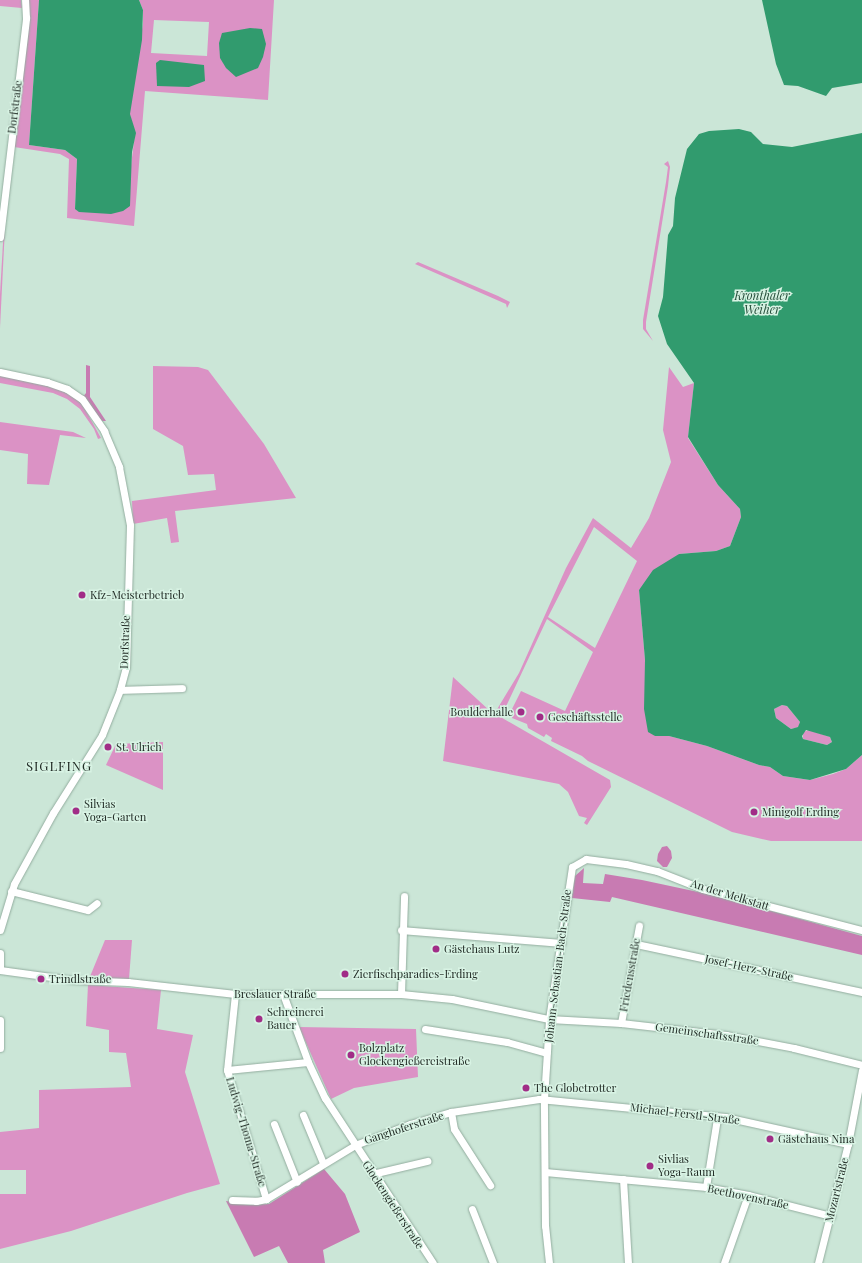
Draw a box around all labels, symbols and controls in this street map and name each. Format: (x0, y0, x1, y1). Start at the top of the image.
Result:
street label: Dorfstraße (5, 80, 25, 134)
water label: Kronthaler Weiher (734, 289, 790, 317)
place label: Kfz-Meisterbetrieb (90, 588, 184, 602)
marker: Kfz-Meisterbetrieb (77, 590, 87, 600)
street label: Dorfstraße (117, 615, 133, 669)
place label: Boulderhalle (450, 705, 513, 719)
marker: Boulderhalle (516, 707, 526, 717)
place label: Geschäftsstelle (548, 710, 622, 724)
marker: Geschäftsstelle (535, 712, 545, 722)
place label: St. Ulrich (116, 740, 162, 754)
marker: St. Ulrich (103, 742, 113, 752)
district label: SIGLFING (26, 758, 92, 774)
place label: Silvias Yoga-Garten (84, 798, 146, 824)
place label: Minigolf Erding (762, 805, 839, 819)
marker: Silvias Yoga-Garten (71, 806, 81, 816)
marker: Minigolf Erding (749, 807, 759, 817)
street label: An der Melkstatt (689, 877, 771, 913)
street label: Johann-Sebastian-Bach-Straße (542, 889, 574, 1043)
street label: Friedensstraße (617, 937, 643, 1013)
place label: Gästehaus Lutz (444, 942, 520, 956)
marker: Gästehaus Lutz (431, 944, 441, 954)
street label: Josef-Herz-Straße (704, 952, 794, 984)
place label: Zierfischparadies-Erding (353, 967, 478, 981)
marker: Zierfischparadies-Erding (340, 969, 350, 979)
place label: Trindlstraße (49, 972, 111, 986)
marker: Trindlstraße (36, 974, 46, 984)
street label: Breslauer Straße (234, 987, 316, 1001)
place label: Schreinerei Bauer (267, 1006, 324, 1032)
marker: Schreinerei Bauer (254, 1014, 264, 1024)
street label: Gemeinschaftsstraße (654, 1020, 760, 1048)
place label: Bolzplatz Glockengießereistraße (359, 1042, 470, 1068)
marker: Bolzplatz Glockengießereistraße (346, 1050, 356, 1060)
street label: Ludwig-Thoma-Straße (223, 1075, 269, 1189)
place label: The Globetrotter (534, 1081, 616, 1095)
marker: The Globetrotter (521, 1083, 531, 1093)
street label: Michael-Ferstl-Straße (629, 1101, 741, 1127)
street label: Ganghoferstraße (362, 1109, 446, 1147)
place label: Gästehaus Nina (778, 1132, 854, 1146)
marker: Gästehaus Nina (765, 1134, 775, 1144)
place label: Sivlias Yoga-Raum (658, 1153, 715, 1179)
street label: Mozartstraße (823, 1156, 851, 1224)
street label: Glockengießerstraße (360, 1158, 426, 1252)
marker: Sivlias Yoga-Raum (645, 1161, 655, 1171)
street label: Beethovenstraße (706, 1182, 790, 1212)

